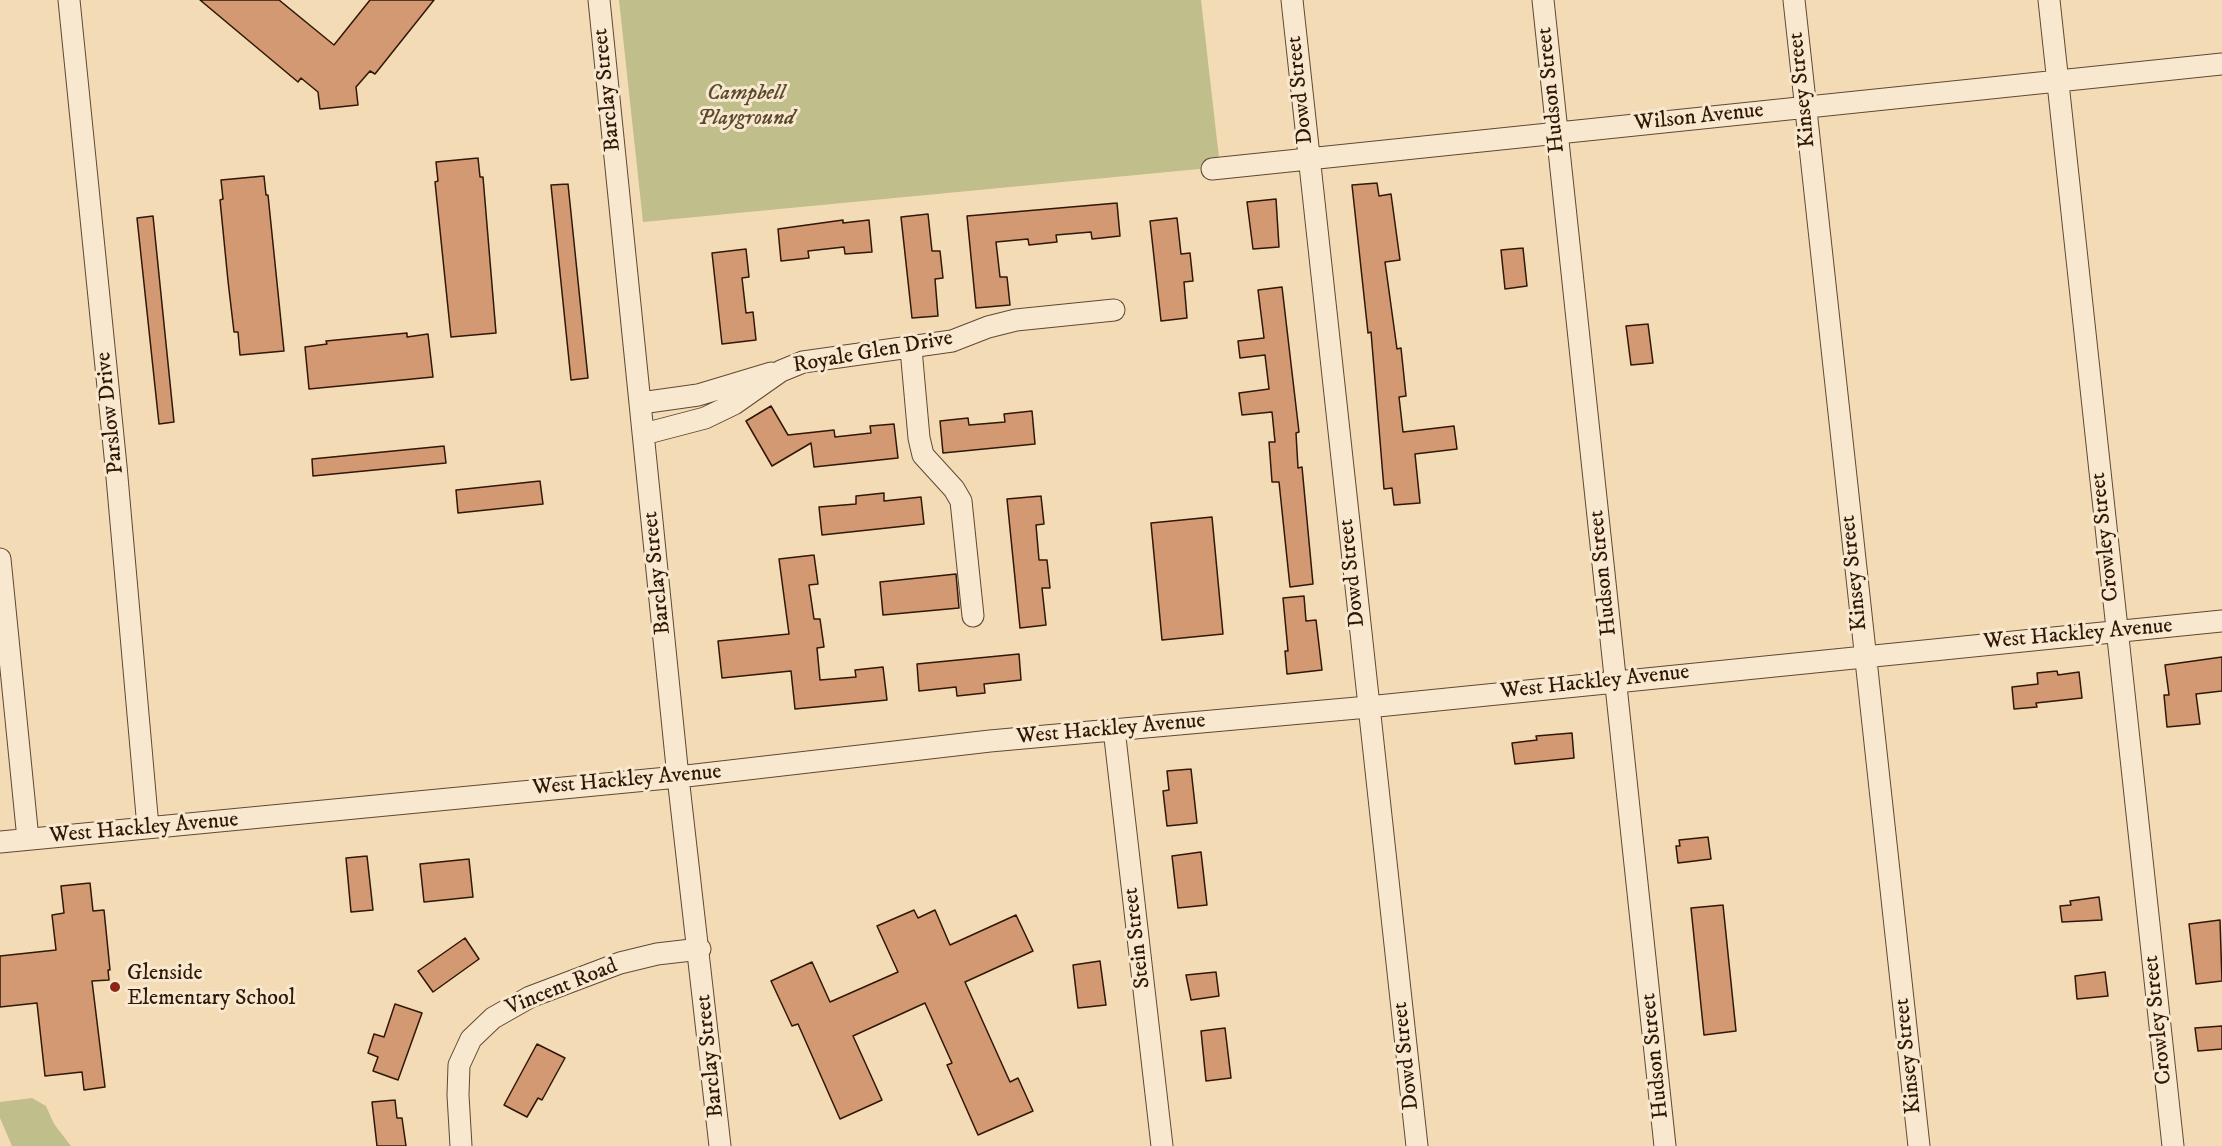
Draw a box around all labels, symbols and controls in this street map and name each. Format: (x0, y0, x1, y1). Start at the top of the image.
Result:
street label: Hudson Street (1532, 26, 1572, 154)
street label: Barclay Street (588, 27, 628, 153)
street label: Kinsey Street (1784, 31, 1822, 149)
street label: Dowd Street (1282, 35, 1320, 145)
park label: Campbell Playground (697, 81, 795, 132)
street label: Wilson Avenue (1633, 98, 1765, 138)
street label: Royale Glen Drive (791, 326, 955, 380)
street label: Parslow Drive (91, 351, 131, 475)
street label: Crowley Street (2086, 471, 2126, 603)
street label: Hudson Street (1584, 509, 1624, 637)
street label: Barclay Street (638, 510, 678, 636)
street label: Kinsey Street (1836, 514, 1874, 632)
street label: Dowd Street (1334, 518, 1372, 628)
street label: West Hackley Avenue (1982, 614, 2174, 656)
street label: West Hackley Avenue (1499, 660, 1691, 706)
street label: West Hackley Avenue (1015, 709, 1207, 751)
street label: West Hackley Avenue (531, 760, 723, 802)
street label: West Hackley Avenue (48, 808, 240, 850)
street label: Stein Street (1119, 886, 1157, 990)
street label: Vincent Road (502, 954, 622, 1022)
street label: Crowley Street (2139, 954, 2179, 1086)
place label: Glenside Elementary School (127, 961, 295, 1012)
marker: Glenside Elementary School (108, 980, 122, 994)
street label: Hudson Street (1636, 992, 1676, 1120)
street label: Barclay Street (691, 993, 731, 1119)
street label: Kinsey Street (1890, 997, 1928, 1115)
street label: Dowd Street (1388, 1001, 1426, 1111)

